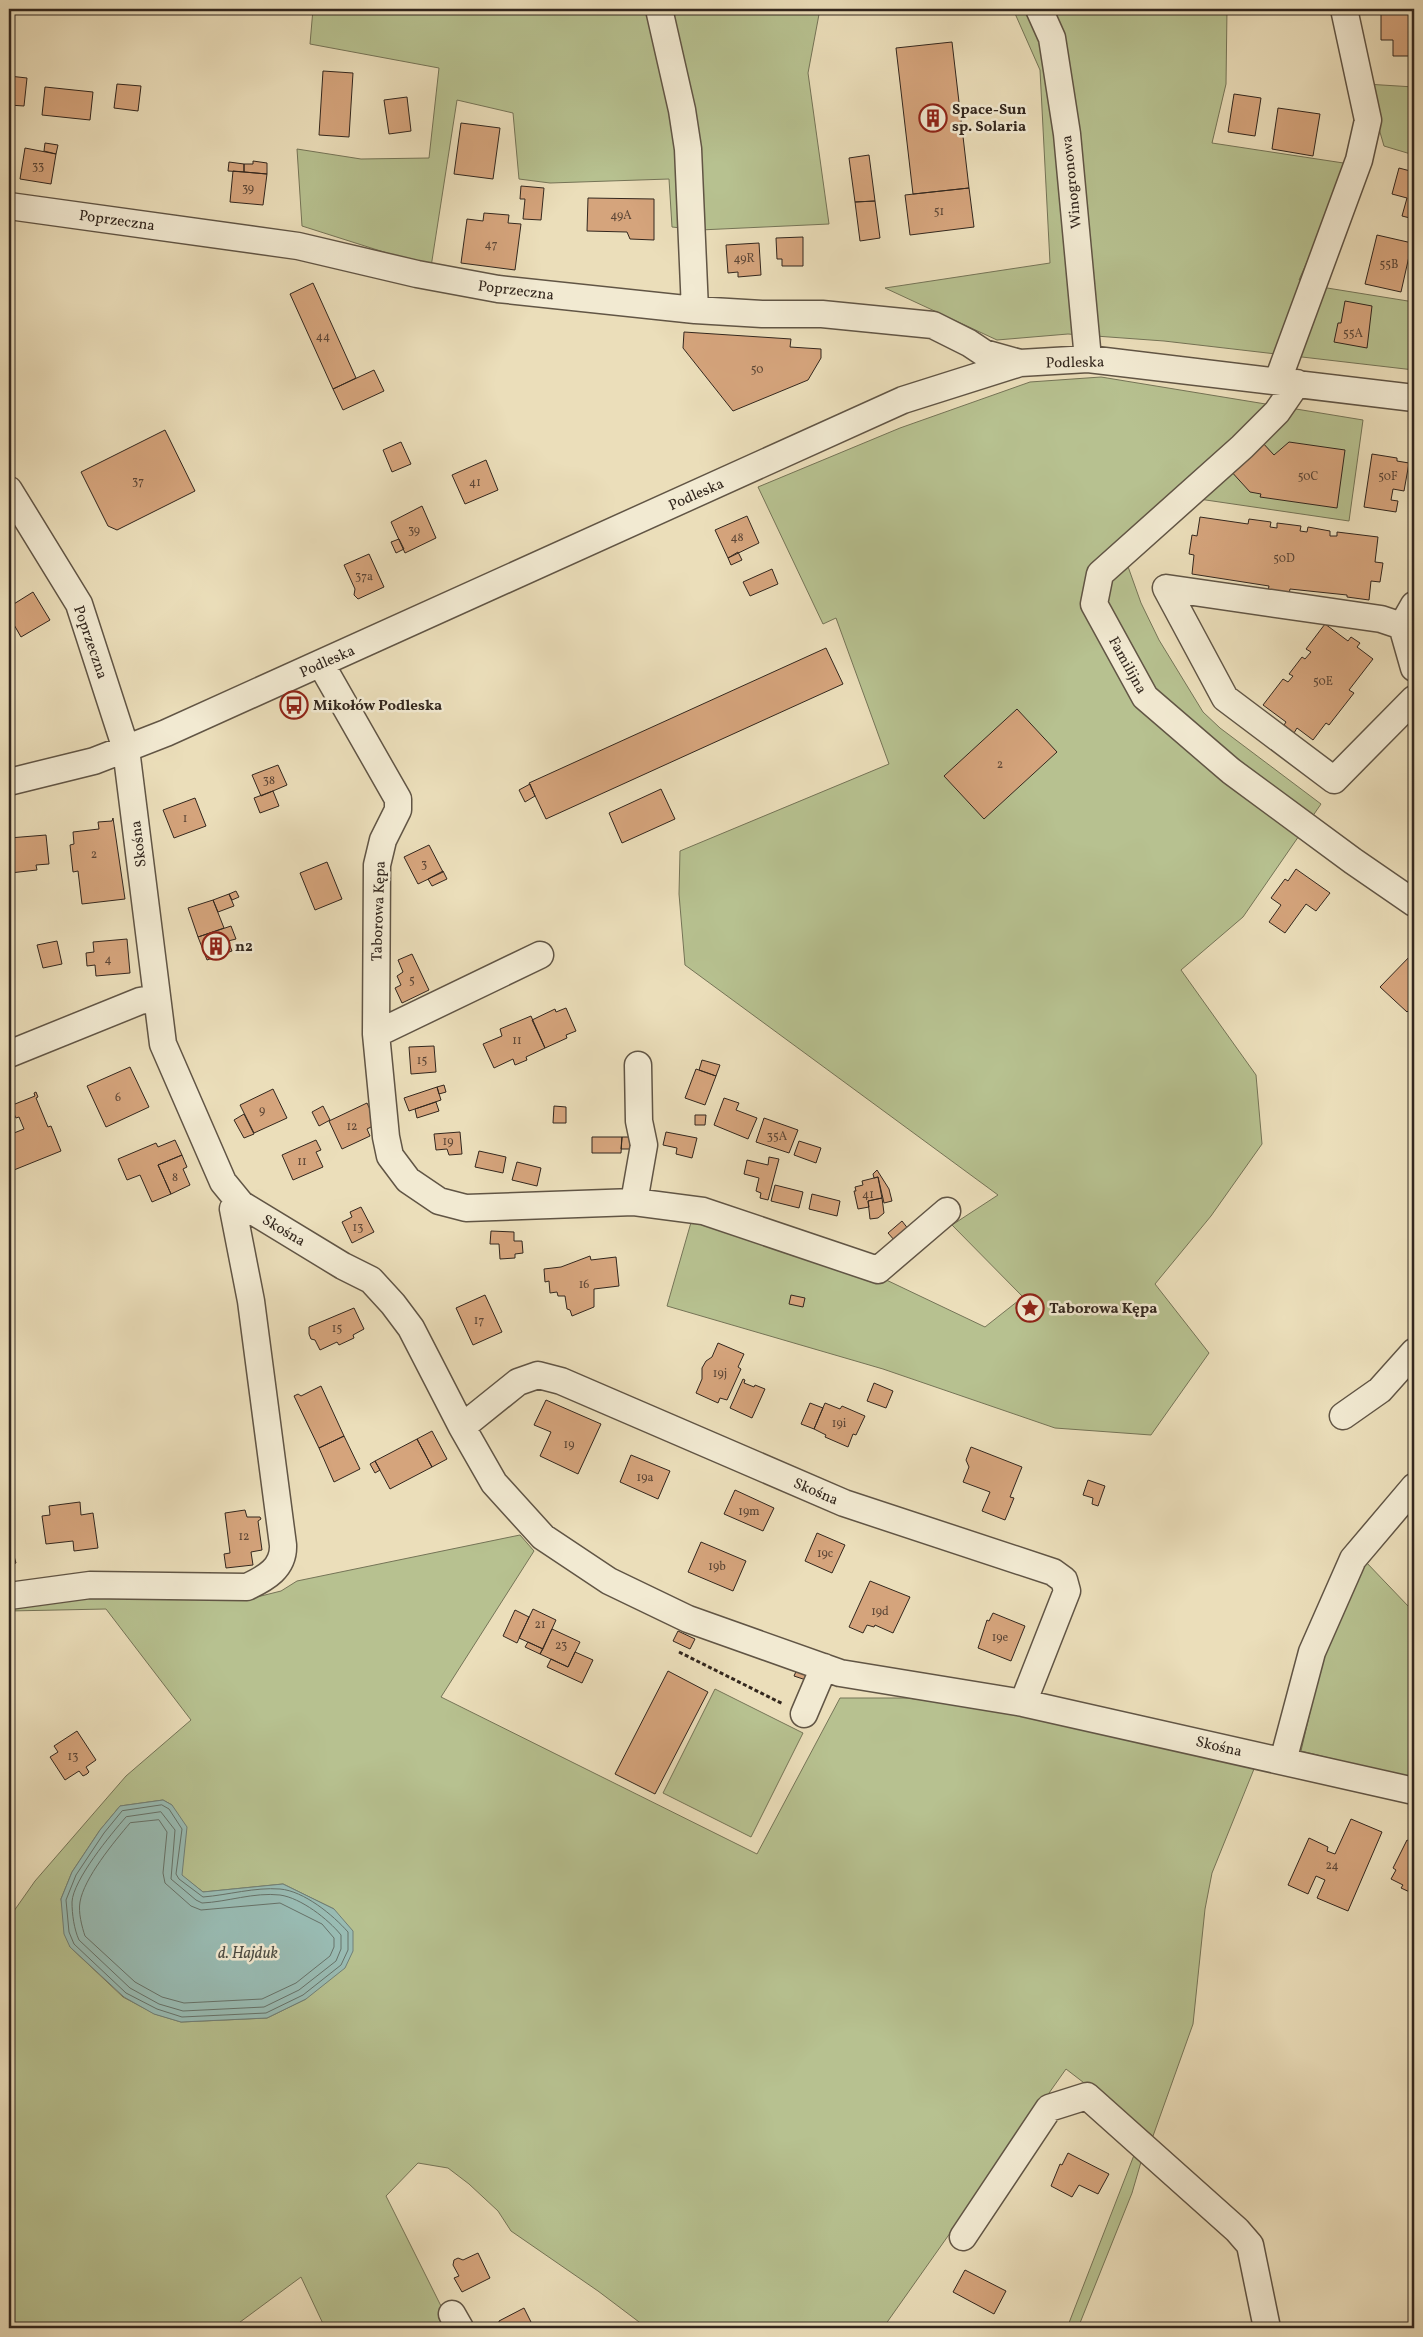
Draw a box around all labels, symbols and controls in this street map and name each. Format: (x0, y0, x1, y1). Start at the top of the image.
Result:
place label: Space-Sun sp. Solaria (952, 100, 1026, 138)
building icon: Space-Sun sp. Solaria (918, 103, 948, 133)
street label: Winogronowa (1057, 134, 1088, 230)
house number: 33 (32, 159, 44, 175)
house number: 39 (242, 181, 254, 197)
house number: 51 (934, 204, 944, 220)
street label: Poprzeczna (77, 206, 156, 237)
house number: 49A (610, 208, 632, 224)
house number: 47 (485, 237, 498, 253)
house number: 49R (733, 251, 755, 267)
house number: 55B (1379, 257, 1399, 273)
street label: Poprzeczna (477, 276, 555, 307)
house number: 55A (1343, 326, 1364, 342)
house number: 44 (316, 329, 330, 345)
street label: Podleska (1046, 352, 1104, 375)
house number: 50 (751, 362, 763, 378)
house number: 50C (1298, 469, 1318, 485)
house number: 50F (1378, 469, 1398, 485)
house number: 37 (132, 474, 144, 490)
street label: Podleska (666, 474, 728, 517)
house number: 41 (469, 475, 481, 491)
house number: 39 (408, 523, 420, 539)
house number: 48 (730, 530, 744, 546)
house number: 50D (1273, 551, 1295, 567)
house number: 37a (355, 569, 373, 585)
street label: Poprzeczna (67, 603, 112, 682)
street label: Familijna (1102, 633, 1151, 698)
street label: Podleska (297, 641, 359, 684)
house number: 50E (1313, 674, 1333, 690)
bus stop icon: Mikołów Podleska (279, 690, 309, 720)
place label: Mikołów Podleska (313, 696, 442, 717)
house number: 2 (997, 757, 1003, 773)
house number: 38 (263, 773, 275, 789)
house number: 1 (183, 811, 187, 827)
street label: Skośna (126, 819, 153, 868)
house number: 2 (91, 847, 97, 863)
house number: 3 (421, 857, 427, 873)
street label: Taborowa Kępa (367, 860, 392, 962)
building icon: n2 (201, 931, 231, 961)
place label: n2 (235, 937, 253, 958)
house number: 4 (104, 952, 112, 968)
house number: 5 (409, 973, 415, 989)
house number: 11 (512, 1033, 522, 1049)
house number: 15 (417, 1053, 427, 1069)
house number: 6 (115, 1090, 121, 1106)
house number: 9 (259, 1103, 265, 1119)
house number: 12 (346, 1119, 358, 1135)
house number: 35A (767, 1129, 788, 1145)
house number: 19 (443, 1134, 453, 1150)
house number: 11 (297, 1154, 307, 1170)
house number: 8 (172, 1170, 178, 1186)
house number: 41 (862, 1187, 874, 1203)
street label: Skośna (258, 1210, 309, 1252)
house number: 13 (353, 1220, 363, 1236)
house number: 16 (579, 1277, 589, 1293)
place icon: Taborowa Kępa (1015, 1293, 1045, 1323)
place label: Taborowa Kępa (1049, 1299, 1157, 1320)
house number: 17 (474, 1313, 484, 1329)
house number: 15 (332, 1321, 342, 1337)
house number: 19j (713, 1366, 727, 1382)
house number: 19i (832, 1416, 847, 1432)
house number: 19 (564, 1437, 574, 1453)
house number: 19a (637, 1470, 653, 1486)
street label: Skośna (790, 1474, 841, 1511)
house number: 19m (738, 1504, 760, 1520)
house number: 12 (238, 1529, 250, 1545)
house number: 19c (817, 1546, 833, 1562)
house number: 19b (708, 1559, 726, 1575)
house number: 19d (871, 1604, 889, 1620)
house number: 21 (534, 1617, 546, 1633)
house number: 19e (992, 1630, 1009, 1646)
house number: 23 (555, 1638, 567, 1654)
street label: Skośna (1193, 1732, 1244, 1763)
house number: 13 (68, 1749, 78, 1765)
house number: 24 (1325, 1858, 1339, 1874)
water label: d. Hajduk (218, 1943, 279, 1965)

